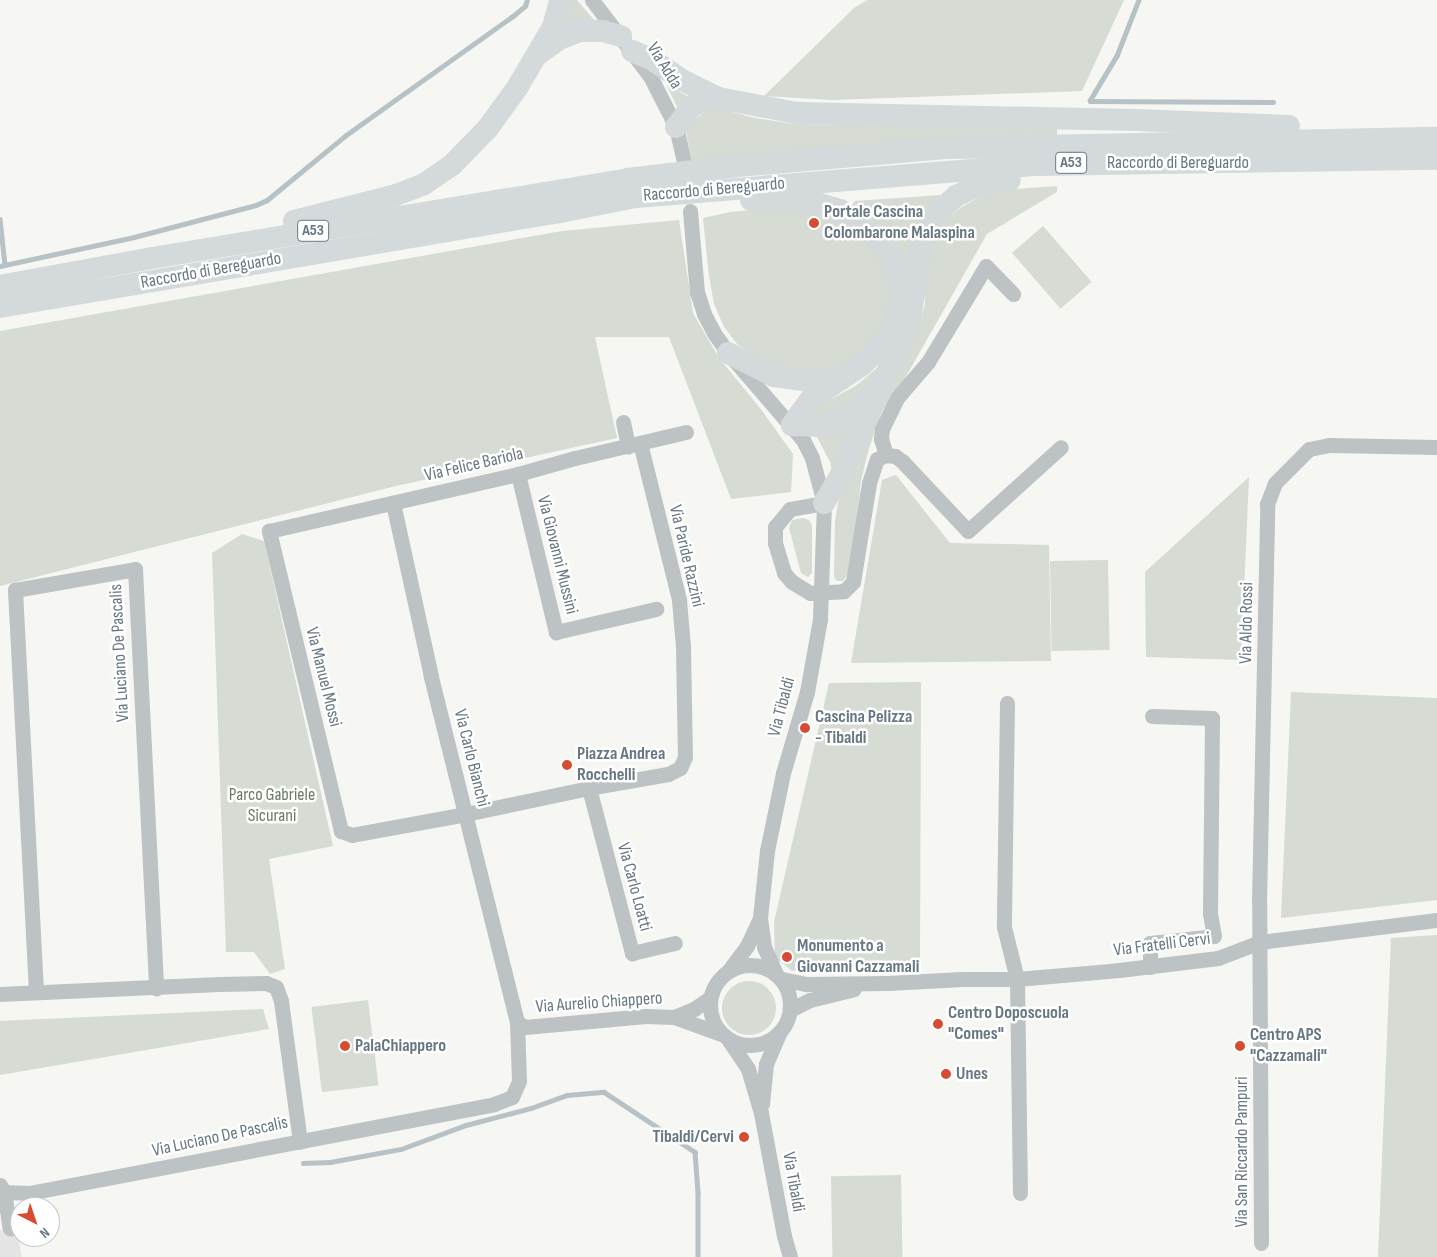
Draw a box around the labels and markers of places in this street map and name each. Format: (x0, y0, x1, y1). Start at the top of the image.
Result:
place label: Portale Cascina Colombarone Malaspina (824, 202, 975, 244)
marker: Portale Cascina Colombarone Malaspina (808, 217, 820, 229)
place label: Cascina Pelizza - Tibaldi (815, 707, 912, 750)
marker: Cascina Pelizza - Tibaldi (799, 722, 811, 734)
place label: Piazza Andrea Rocchelli (577, 744, 665, 786)
marker: Piazza Andrea Rocchelli (561, 759, 573, 771)
place label: Monumento a Giovanni Cazzamali (797, 936, 919, 979)
marker: Monumento a Giovanni Cazzamali (781, 951, 793, 963)
place label: Centro Doposcuola "Comes" (948, 1003, 1069, 1046)
marker: Centro Doposcuola "Comes" (932, 1018, 944, 1030)
place label: Centro APS "Cazzamali" (1250, 1025, 1327, 1068)
place label: PalaChiappero (355, 1035, 446, 1057)
marker: PalaChiappero (339, 1040, 351, 1052)
marker: Centro APS "Cazzamali" (1234, 1040, 1246, 1052)
place label: Unes (956, 1063, 988, 1085)
marker: Unes (940, 1068, 952, 1080)
place label: Tibaldi/Cervi (652, 1126, 734, 1148)
marker: Tibaldi/Cervi (738, 1131, 750, 1143)

